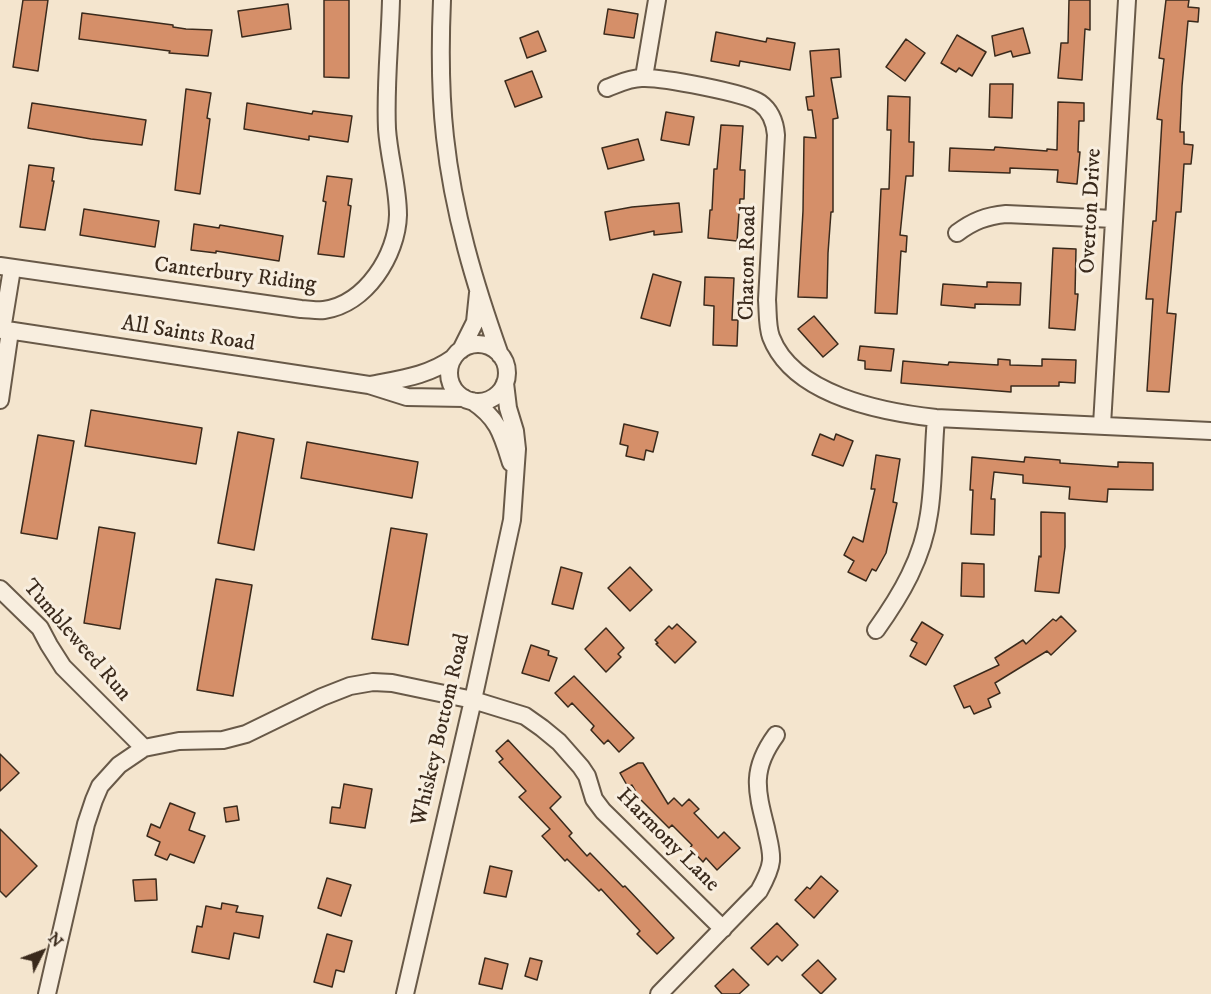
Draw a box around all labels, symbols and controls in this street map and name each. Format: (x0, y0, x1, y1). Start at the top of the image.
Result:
street label: Overton Drive (1076, 148, 1108, 274)
street label: Chaton Road (735, 205, 763, 321)
street label: Canterbury Riding (152, 253, 318, 299)
street label: All Saints Road (119, 311, 257, 359)
street label: Tumbleweed Run (16, 575, 136, 707)
street label: Whiskey Bottom Road (407, 631, 477, 829)
street label: Harmony Lane (610, 784, 724, 898)
north arrow (12, 922, 72, 982)
text: N (44, 928, 67, 952)

